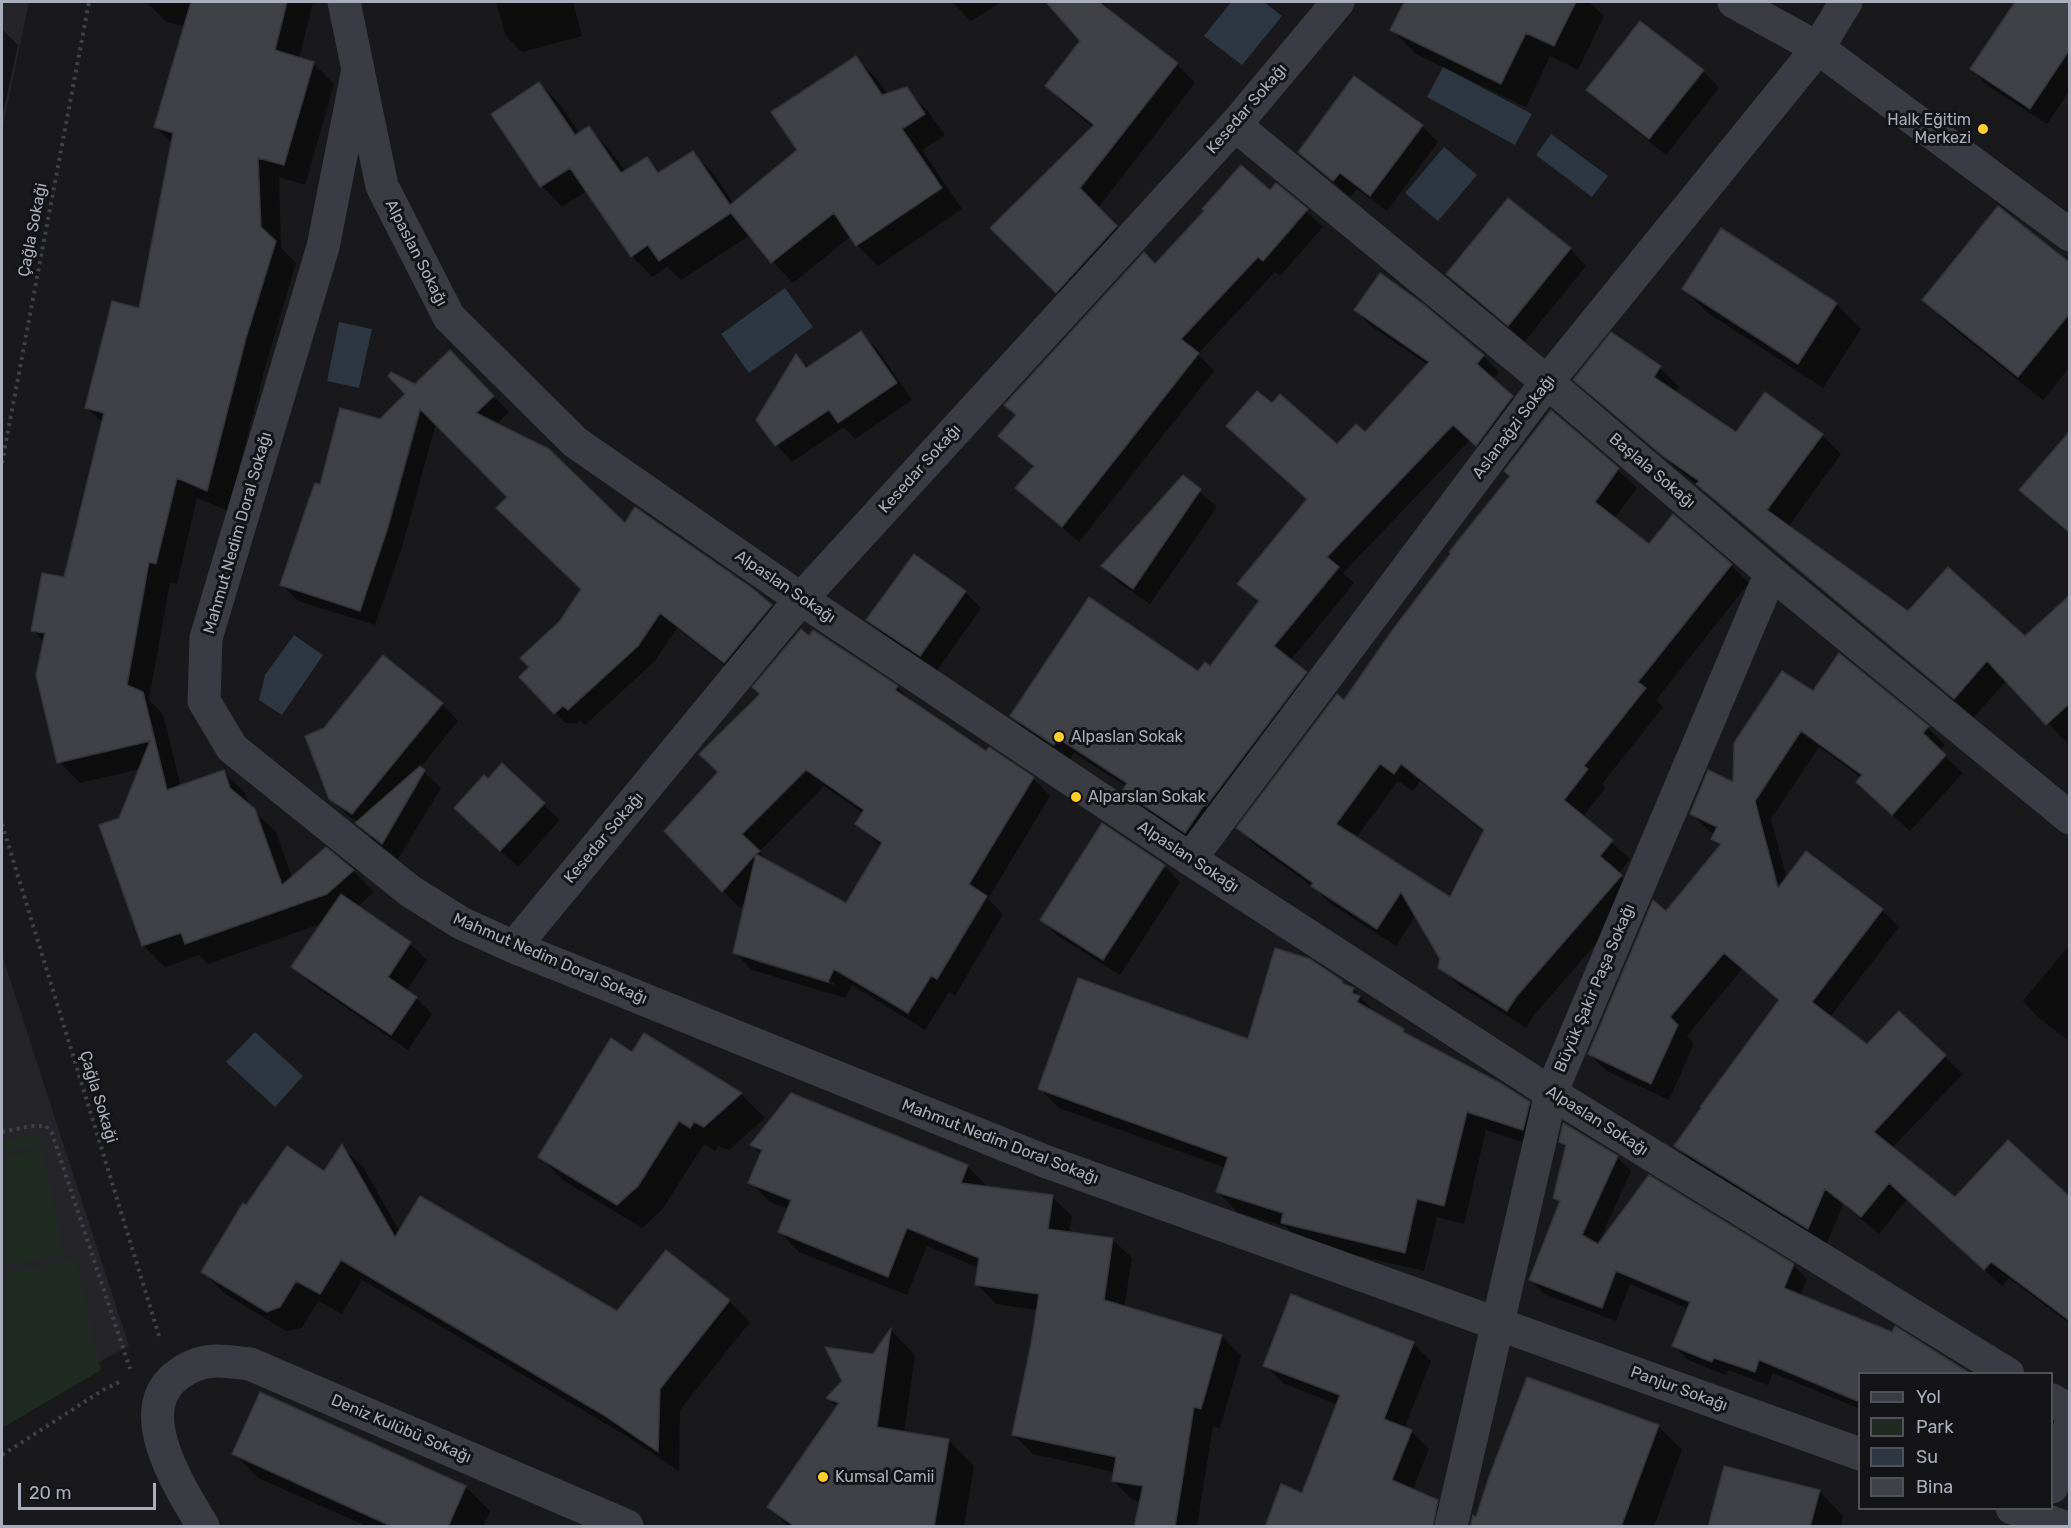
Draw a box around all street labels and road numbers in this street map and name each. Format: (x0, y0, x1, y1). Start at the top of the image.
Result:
street label: Kesedar Sokağı (1203, 60, 1291, 158)
street label: Çağla Sokaği (14, 181, 52, 279)
street label: Alpaslan Sokağı (381, 197, 451, 309)
street label: Aslanağzi Sokağı (1469, 371, 1559, 483)
street label: Kesedar Sokağı (875, 421, 965, 517)
street label: Başlala Sokağı (1605, 429, 1699, 513)
street label: Mahmut Nedim Doral Sokağı (200, 430, 276, 636)
street label: Alpaslan Sokağı (731, 546, 839, 628)
street label: Kesedar Sokağı (560, 789, 648, 887)
street label: Alpaslan Sokağı (1134, 817, 1242, 897)
street label: Büyük Şakir Paşa Sokağı (1551, 901, 1639, 1075)
street label: Mahmut Nedim Doral Sokağı (450, 909, 650, 1009)
street label: Çağla Sokaği (75, 1049, 121, 1145)
street label: Alpaslan Sokağı (1542, 1082, 1652, 1160)
street label: Mahmut Nedim Doral Sokağı (899, 1096, 1101, 1188)
street label: Panjur Sokağı (1628, 1363, 1730, 1415)
street label: Deniz Kulübü Sokağı (328, 1391, 474, 1467)

